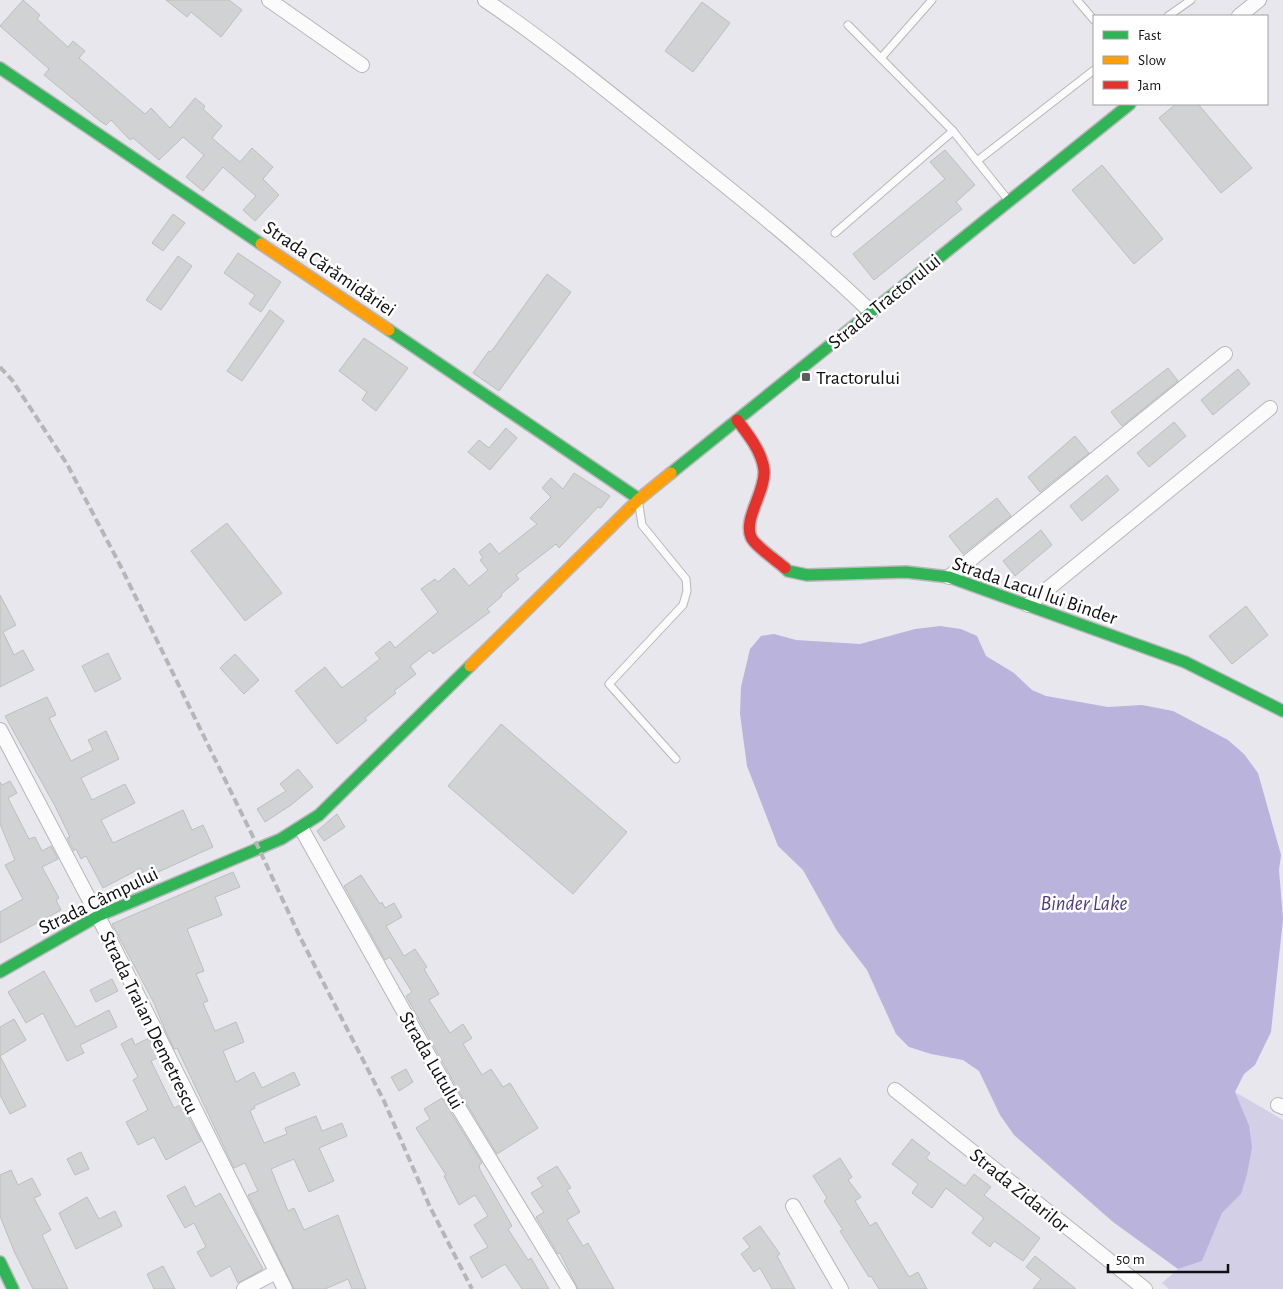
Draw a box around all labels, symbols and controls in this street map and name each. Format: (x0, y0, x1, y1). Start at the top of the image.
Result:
legend (1093, 15, 1268, 105)
text: Fast (1138, 28, 1162, 43)
text: Slow (1138, 53, 1166, 68)
text: Jam (1138, 78, 1161, 93)
street label: Strada Cărămidăriei (260, 217, 399, 320)
street label: Strada Tractorului (825, 250, 945, 353)
place label: Tractorului (816, 368, 900, 388)
marker: Tractorului (800, 371, 812, 383)
street label: Strada Lacul lui Binder (950, 553, 1120, 629)
street label: Strada Câmpului (36, 863, 161, 938)
water label: Binder Lake (1040, 893, 1128, 914)
street label: Strada Traian Demetrescu (96, 928, 202, 1117)
street label: Strada Lutului (395, 1008, 467, 1113)
street label: Strada Zidarilor (966, 1145, 1073, 1237)
scale bar (1108, 1242, 1228, 1274)
text: 50 m (1116, 1252, 1145, 1267)

